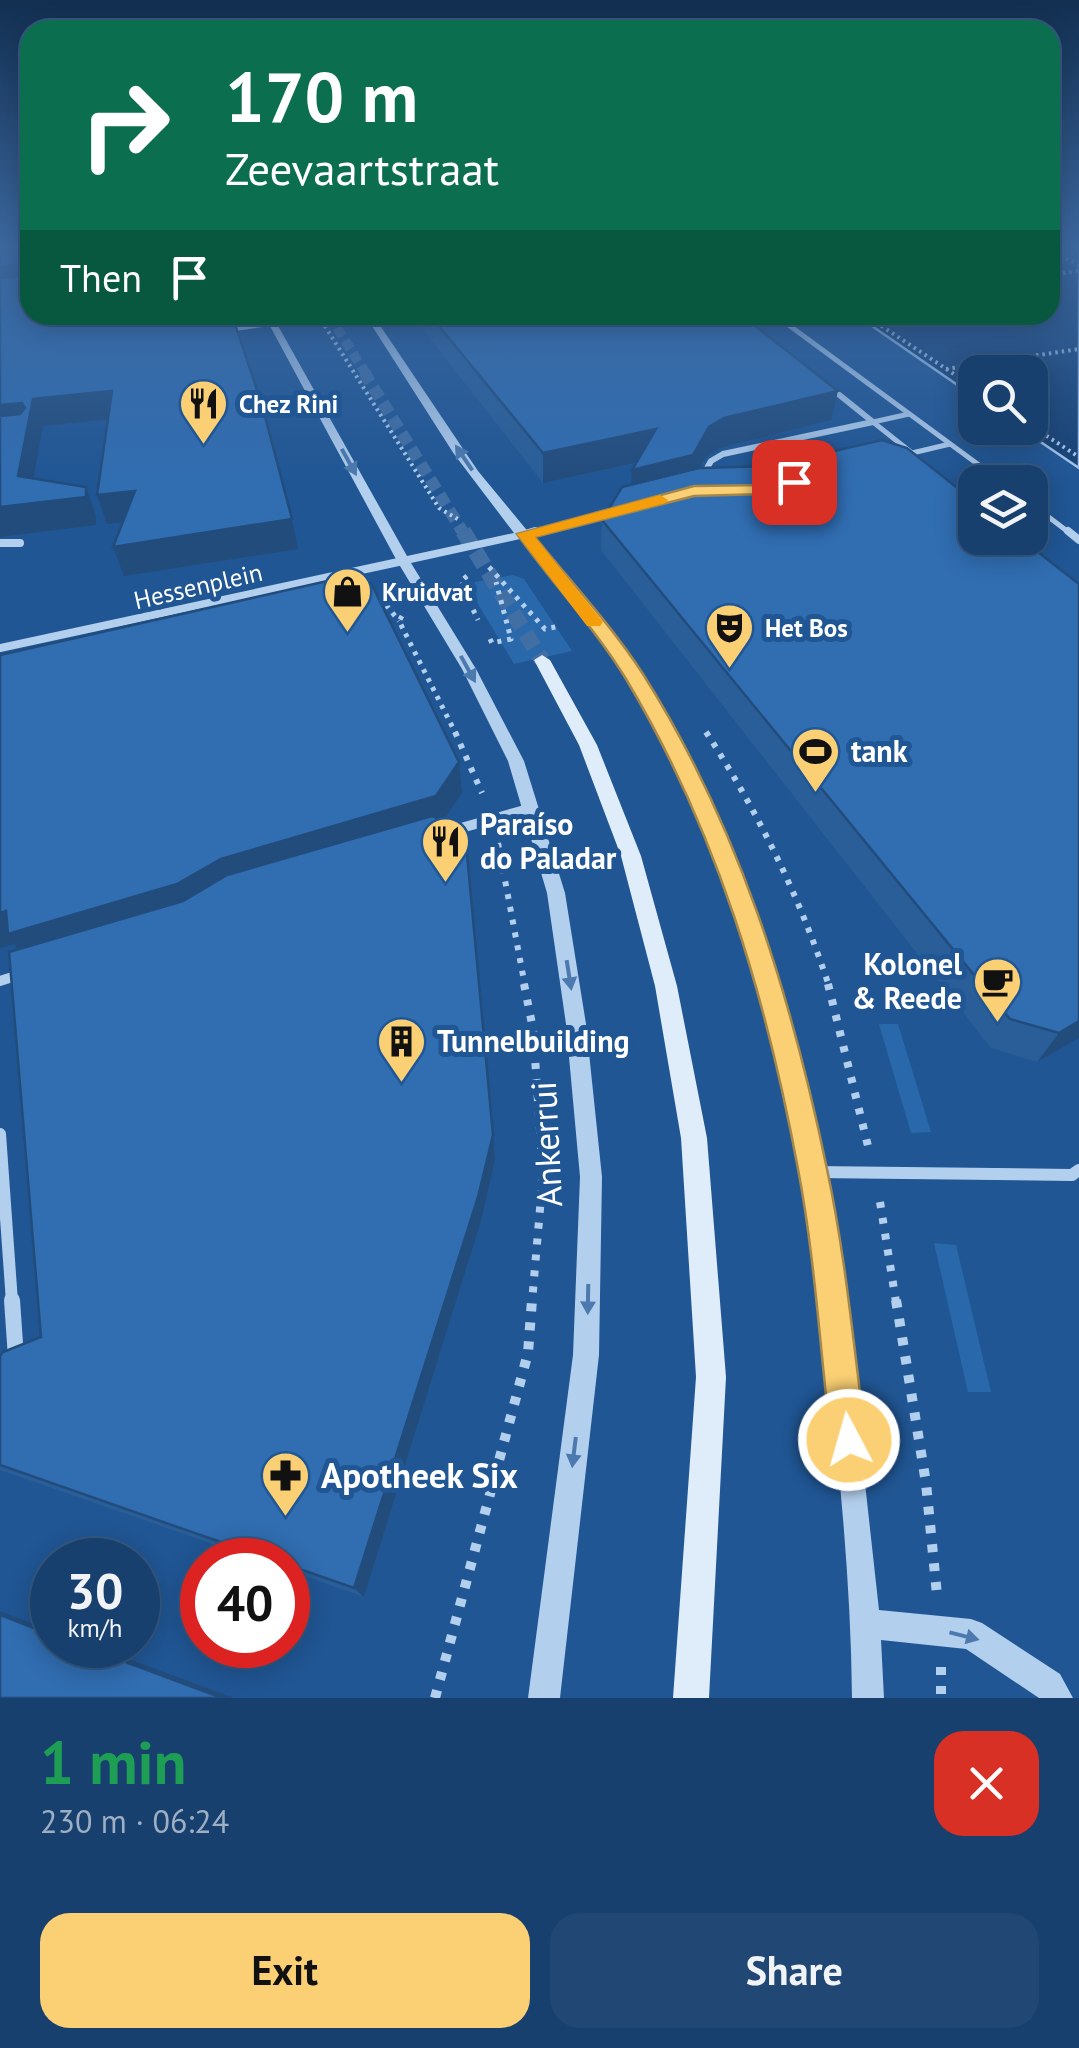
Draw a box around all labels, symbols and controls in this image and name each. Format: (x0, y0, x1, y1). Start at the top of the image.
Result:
text: 170 m (225, 51, 418, 141)
icon: right (60, 60, 190, 190)
text: Zeevaartstraat (225, 139, 499, 197)
icon: arrive (162, 250, 217, 305)
text: Then (60, 253, 142, 302)
map controls (958, 355, 1048, 555)
button: search (958, 355, 1048, 445)
restaurant icon: Chez Rini (178, 378, 230, 446)
place label: Chez Rini (239, 388, 338, 420)
pin (752, 440, 837, 525)
one-way arrow (455, 445, 474, 472)
one-way arrow (340, 447, 357, 476)
icon: arrive (767, 455, 822, 510)
button: layers (958, 465, 1048, 555)
street label: Hessenplein (131, 556, 265, 616)
shop icon: Kruidvat (321, 566, 373, 634)
place label: Kruidvat (382, 576, 473, 608)
theatre icon: Het Bos (704, 602, 756, 670)
place label: Het Bos (765, 612, 848, 644)
one-way arrow (459, 655, 477, 683)
sports icon: tank (790, 726, 842, 794)
place label: tank (851, 731, 908, 770)
place label: Paraíso do Paladar (480, 804, 617, 877)
restaurant icon: Paraíso do Paladar (419, 816, 471, 884)
place label: Kolonel & Reede (852, 944, 962, 1017)
cafe icon: Kolonel & Reede (971, 956, 1023, 1024)
one-way arrow (562, 960, 577, 991)
building icon: Tunnelbuilding (376, 1016, 428, 1084)
place label: Tunnelbuilding (437, 1021, 630, 1060)
street label: Ankerrui (520, 1080, 572, 1208)
one-way arrow (579, 1283, 595, 1315)
position arrow (797, 1388, 901, 1492)
one-way arrow (566, 1436, 582, 1468)
pharmacy icon: Apotheek Six (260, 1450, 312, 1518)
place label: Apotheek Six (321, 1452, 519, 1498)
speed limit sign: 40 (180, 1538, 310, 1668)
text: 30 (67, 1558, 123, 1623)
text: km/h (68, 1612, 122, 1644)
one-way arrow (948, 1629, 979, 1644)
text: 1 min (40, 1723, 186, 1801)
button: close (934, 1731, 1039, 1836)
text: 230 m · 06:24 (40, 1800, 229, 1842)
button: Exit (40, 1913, 530, 2028)
button: Share (550, 1913, 1039, 2028)

